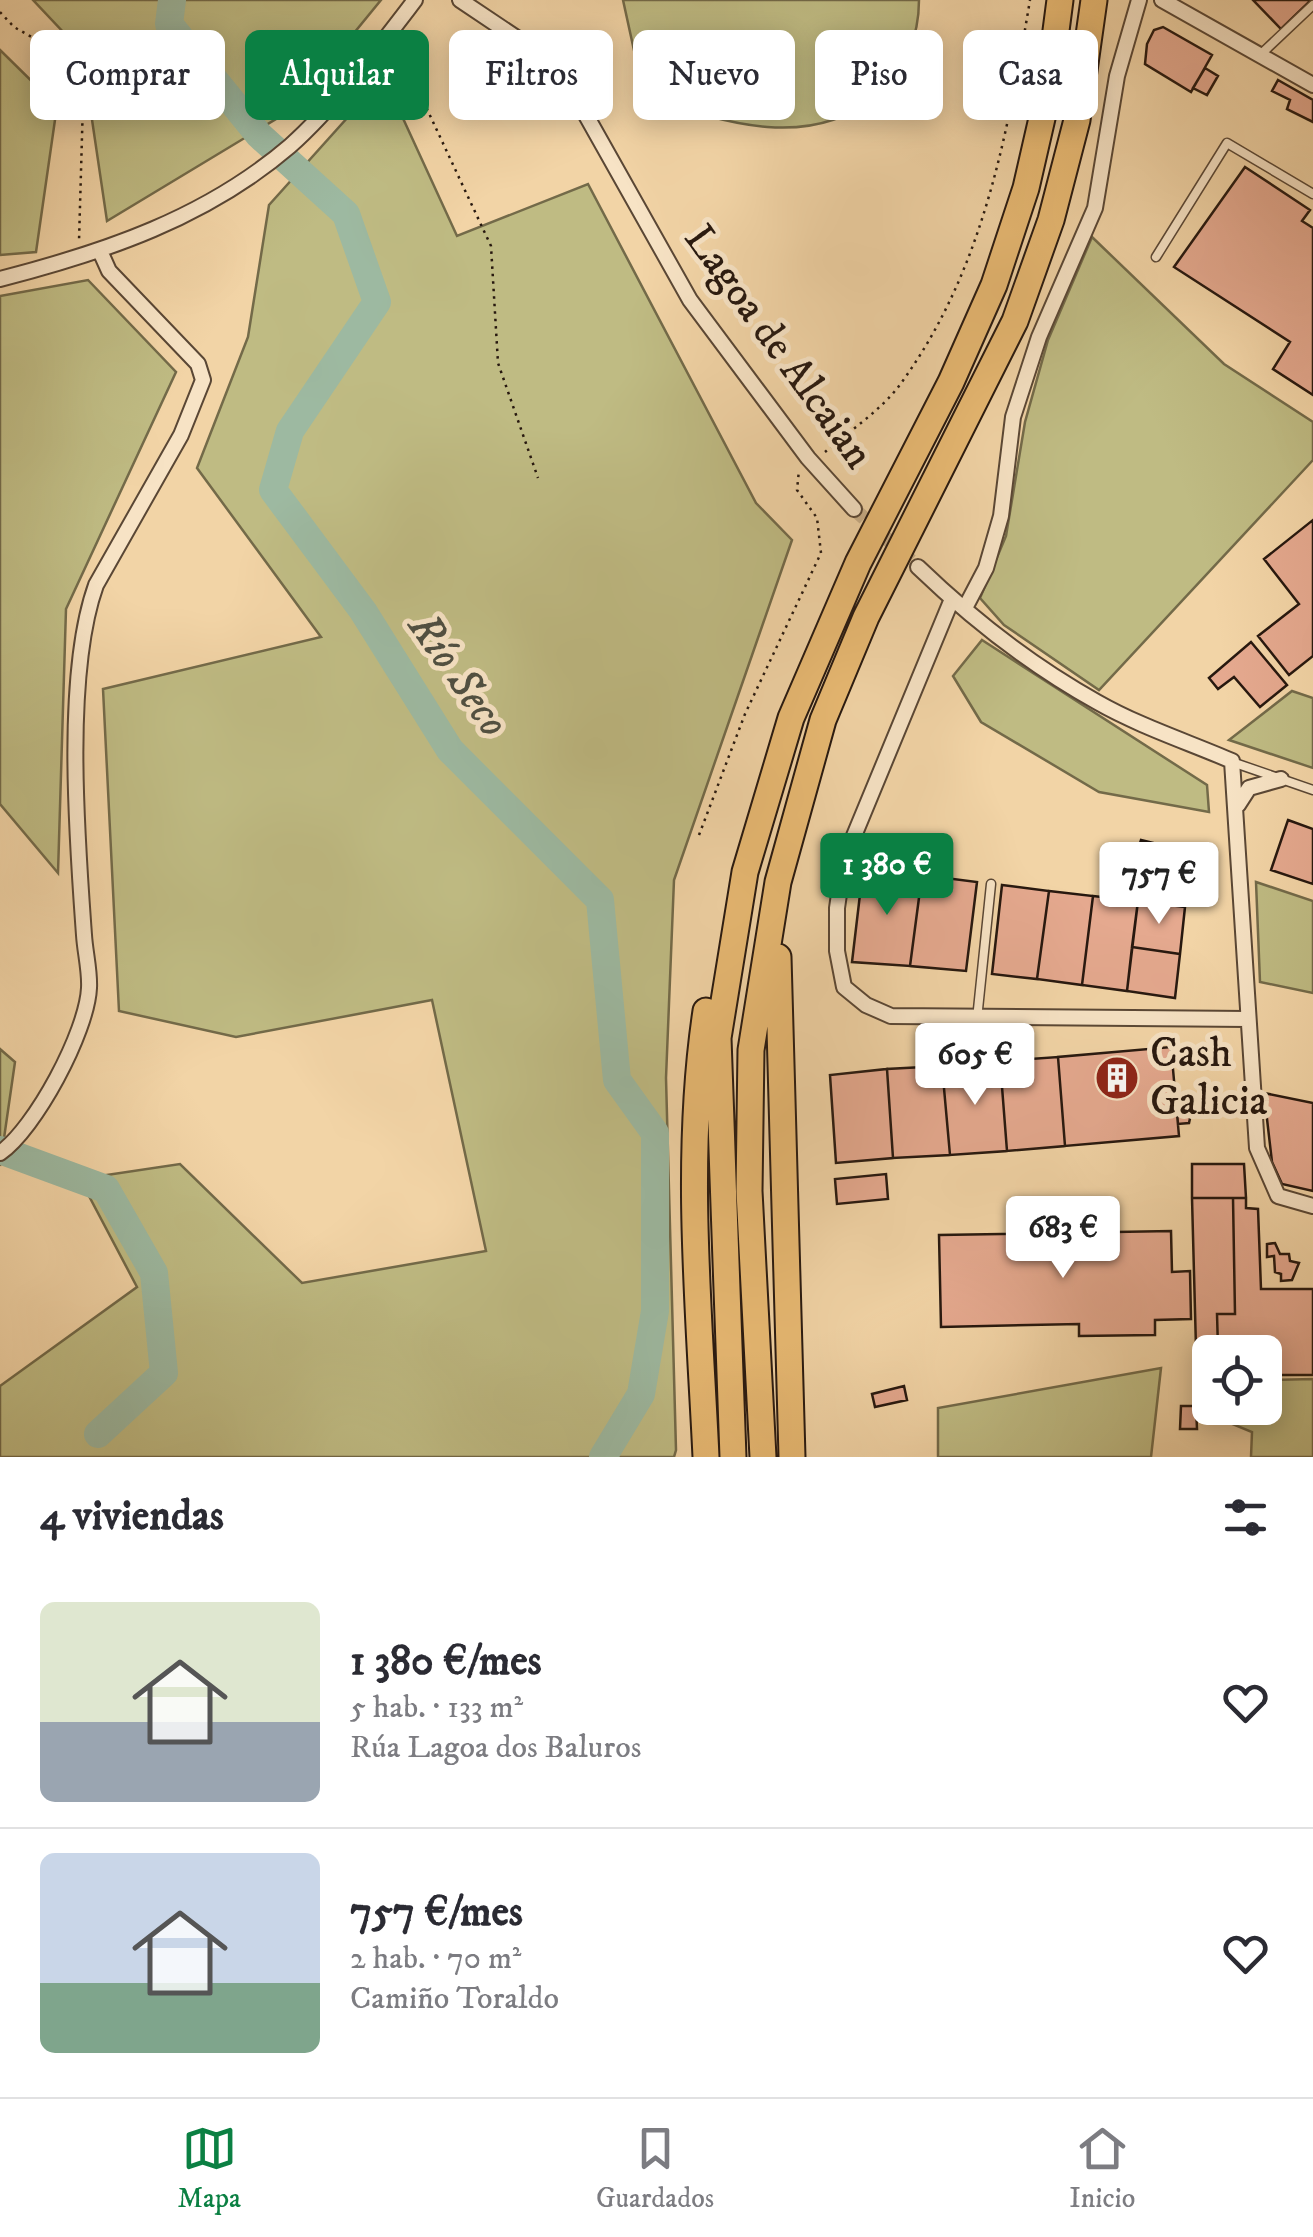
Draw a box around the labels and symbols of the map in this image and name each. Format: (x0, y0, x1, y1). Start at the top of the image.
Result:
street label: Lagoa de Alcaian (672, 215, 884, 479)
water label: Río Seco (394, 601, 521, 748)
pin: 1 380 € (795, 833, 979, 918)
pin: 757 € (1089, 842, 1229, 927)
pin: 605 € (905, 1023, 1045, 1108)
place label: Cash Galicia (1150, 1028, 1268, 1128)
building icon: Cash Galicia (1094, 1055, 1140, 1101)
pin: 683 € (993, 1196, 1133, 1281)

